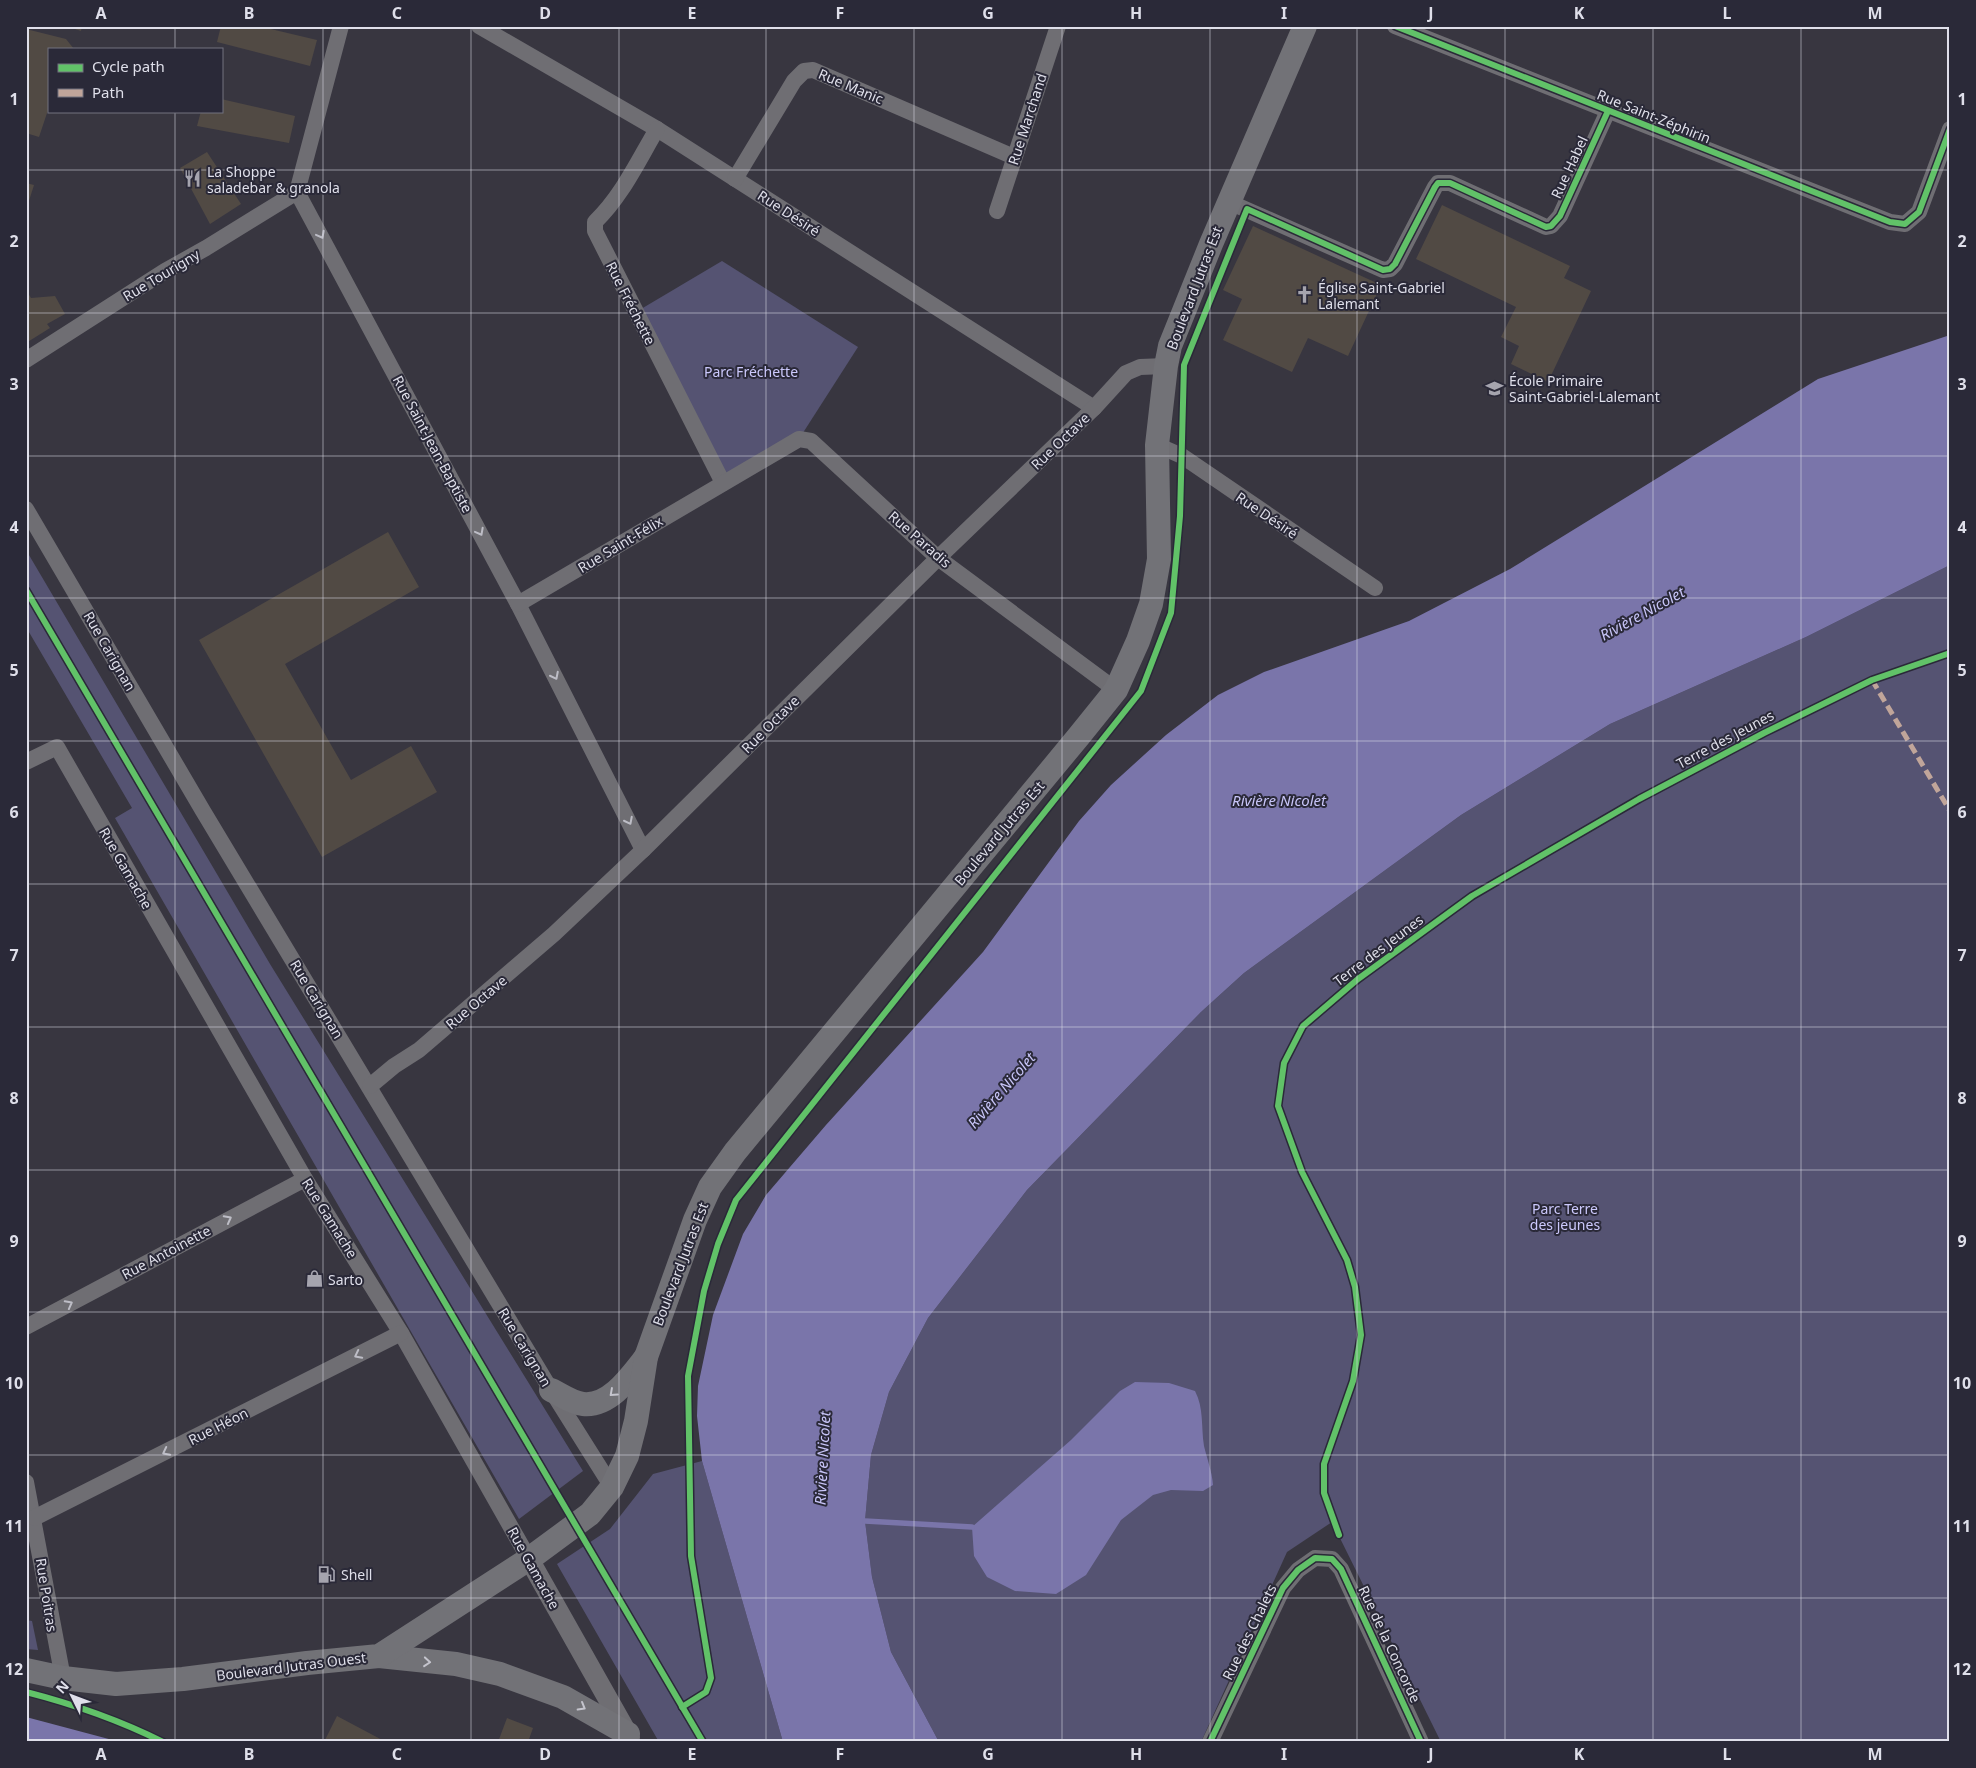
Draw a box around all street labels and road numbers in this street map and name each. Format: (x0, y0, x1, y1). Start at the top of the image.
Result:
street label: Rue Manic (816, 64, 886, 108)
street label: Rue Marchand (1003, 71, 1051, 167)
street label: Rue Saint-Zéphirin (1594, 85, 1714, 147)
street label: Rue Habel (1546, 133, 1592, 201)
street label: Rue Désiré (754, 186, 824, 240)
street label: Boulevard Jutras Est (1162, 223, 1226, 353)
street label: Rue Tourigny (119, 244, 204, 305)
street label: Rue Fréchette (602, 258, 660, 348)
street label: Rue Saint-Jean-Baptiste (389, 372, 477, 516)
street label: Rue Octave (1027, 408, 1093, 474)
street label: Rue Désiré (1232, 487, 1302, 543)
street label: Rue Paradis (885, 506, 956, 572)
street label: Rue Saint-Félix (574, 511, 667, 577)
street label: Rue Carignan (80, 608, 140, 694)
street label: Rue Octave (737, 691, 803, 757)
street label: Terre des Jeunes (1673, 705, 1777, 773)
street label: Boulevard Jutras Est (950, 777, 1048, 889)
street label: Rue Gamache (95, 824, 157, 912)
street label: Terre des Jeunes (1329, 910, 1427, 990)
street label: Rue Carignan (286, 956, 348, 1042)
street label: Rue Octave (441, 971, 511, 1033)
street label: Rue Gamache (298, 1174, 362, 1262)
street label: Boulevard Jutras Est (648, 1199, 712, 1329)
street label: Rue Antoinette (118, 1221, 214, 1283)
street label: Rue Carignan (494, 1304, 556, 1390)
street label: Rue Héon (185, 1403, 251, 1449)
street label: Rue Gamache (504, 1524, 564, 1613)
street label: Rue Poitras (32, 1557, 62, 1634)
street label: Rue des Chalets (1218, 1581, 1281, 1683)
street label: Rue de la Concorde (1354, 1582, 1426, 1706)
street label: Boulevard Jutras Ouest (215, 1647, 367, 1685)

